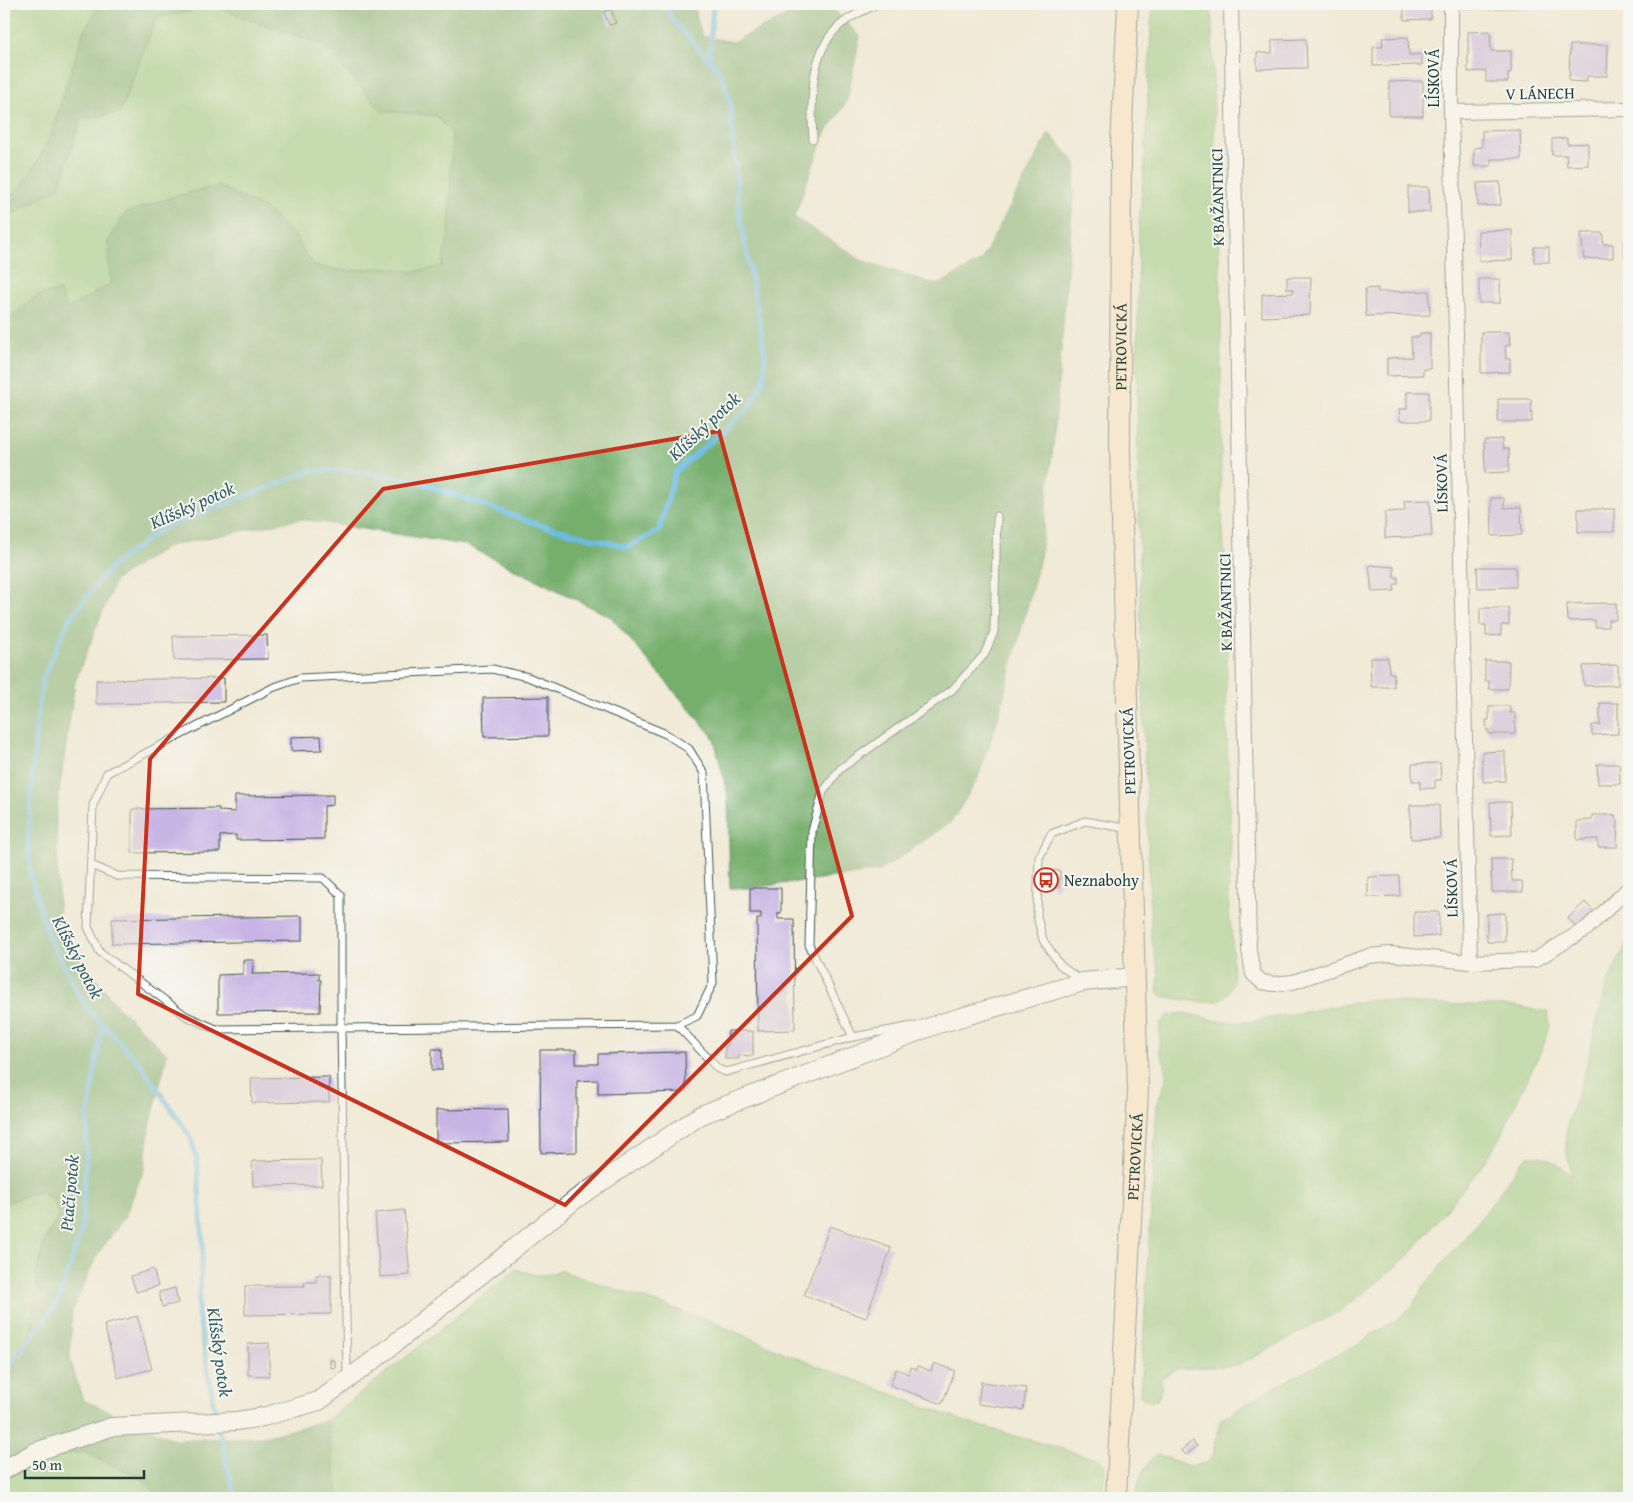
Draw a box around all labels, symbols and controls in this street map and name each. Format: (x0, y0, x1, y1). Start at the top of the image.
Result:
street label: LÍSKOVÁ (1421, 48, 1445, 107)
street label: V LÁNECH (1505, 80, 1575, 106)
street label: K BAŽANTNICI (1204, 148, 1230, 246)
street label: PETROVICKÁ (1108, 303, 1132, 391)
water label: Klíšský potok (661, 385, 747, 467)
street label: LÍSKOVÁ (1428, 453, 1454, 513)
water label: Klíšský potok (144, 474, 239, 536)
street label: K BAŽANTNICI (1212, 553, 1238, 651)
street label: PETROVICKÁ (1114, 707, 1142, 795)
street label: LÍSKOVÁ (1438, 858, 1464, 918)
bus stop icon: Neznabohy (1033, 867, 1059, 893)
place label: Neznabohy (1064, 868, 1139, 892)
water label: Klíšský potok (45, 910, 111, 1004)
street label: PETROVICKÁ (1120, 1112, 1149, 1201)
water label: Ptačí potok (52, 1153, 86, 1233)
water label: Klíšský potok (200, 1305, 240, 1399)
scale bar (25, 1447, 144, 1479)
text: 50 m (32, 1454, 63, 1475)

